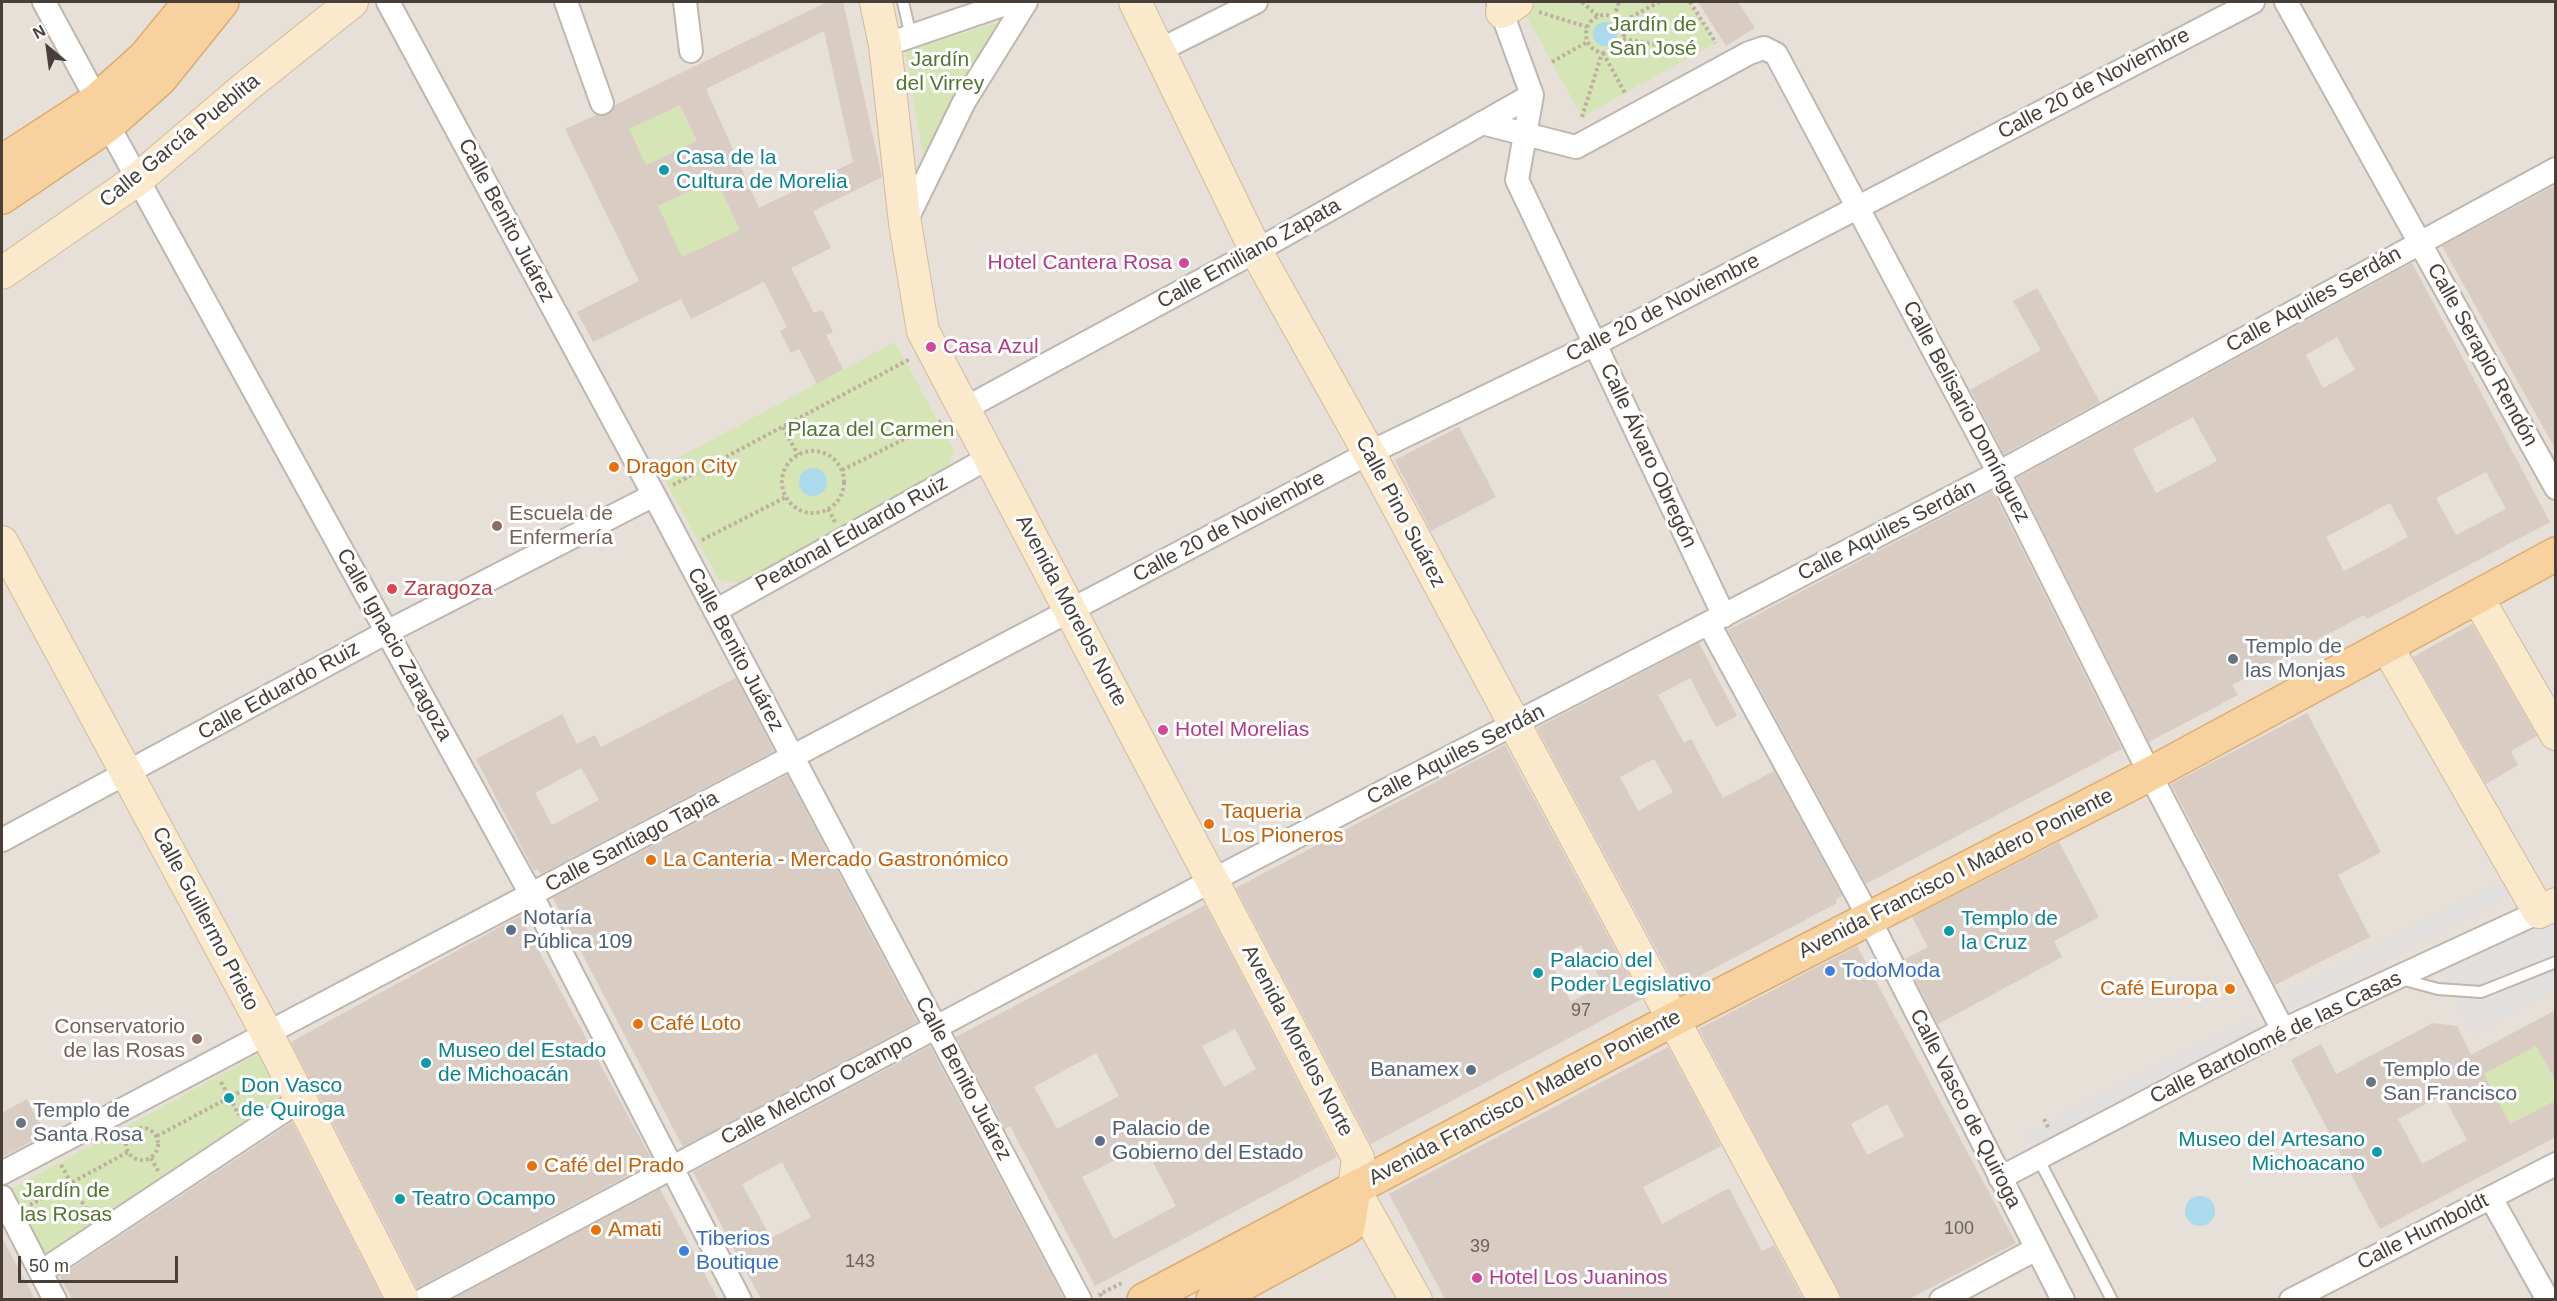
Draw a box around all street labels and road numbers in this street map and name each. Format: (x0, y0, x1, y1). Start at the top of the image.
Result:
street label: Calle 20 de Noviembre (1994, 23, 2194, 145)
street label: Calle García Pueblita (95, 69, 265, 213)
street label: Calle Benito Juárez (452, 135, 560, 307)
street label: Calle Emiliano Zapata (1153, 193, 1345, 315)
street label: Calle Aquiles Serdán (2222, 241, 2406, 359)
street label: Calle 20 de Noviembre (1562, 248, 1764, 368)
street label: Calle Serapio Rendón (2421, 259, 2543, 451)
street label: Calle Belisario Domínguez (1897, 297, 2035, 527)
street label: Calle Álvaro Obregón (1594, 360, 1702, 552)
street label: Calle Pino Suárez (1349, 432, 1451, 592)
street label: Calle 20 de Noviembre (1129, 466, 1329, 588)
street label: Peatonal Eduardo Ruiz (751, 471, 953, 597)
street label: Calle Aquiles Serdán (1794, 475, 1980, 587)
street label: Avenida Morelos Norte (1010, 511, 1132, 711)
street label: Calle Ignacio Zaragoza (331, 544, 457, 746)
street label: Calle Benito Juárez (681, 564, 789, 736)
street label: Calle Eduardo Ruiz (194, 636, 364, 746)
street label: Calle Aquiles Serdán (1363, 699, 1549, 811)
street label: Avenida Francisco I Madero Poniente (1794, 783, 2118, 965)
street label: Calle Santiago Tapia (541, 786, 723, 898)
street label: Calle Guillermo Prieto (146, 823, 264, 1015)
street label: Avenida Morelos Norte (1236, 941, 1358, 1141)
street label: Calle Bartolomé de las Casas (2146, 966, 2406, 1110)
street label: Calle Benito Juárez (909, 993, 1017, 1165)
street label: Avenida Francisco I Madero Poniente (1365, 1005, 1685, 1191)
street label: Calle Vasco de Quiroga (1904, 1005, 2026, 1213)
street label: Calle Melchor Ocampo (717, 1029, 917, 1151)
street label: Calle Humboldt (2353, 1188, 2493, 1276)

